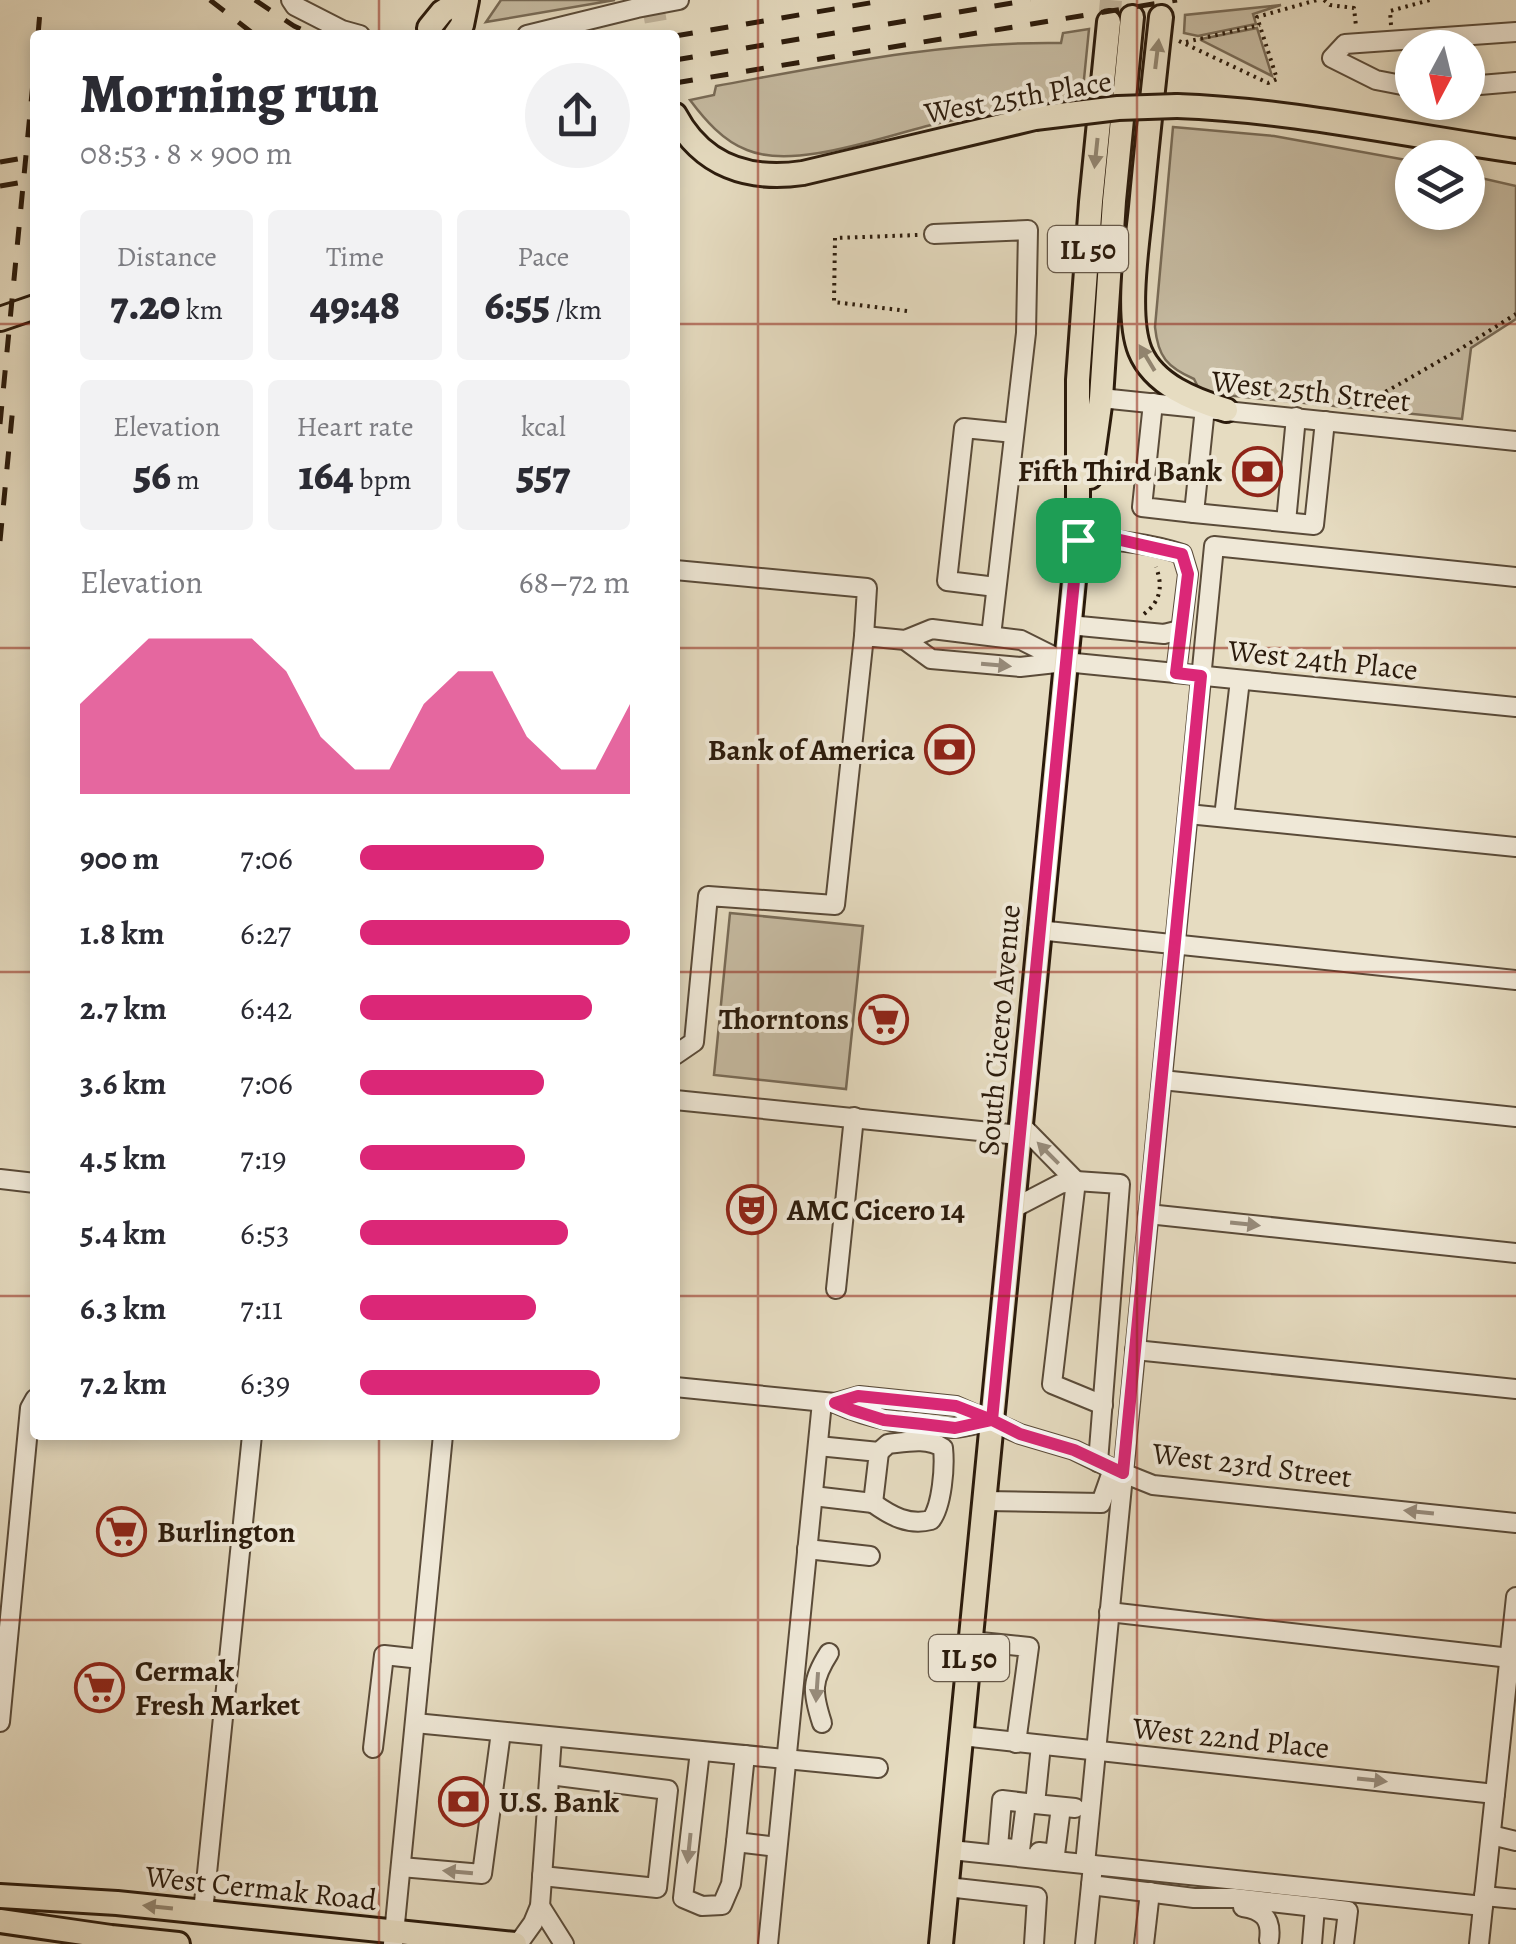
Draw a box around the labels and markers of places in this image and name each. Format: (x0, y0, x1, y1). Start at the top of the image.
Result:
bank icon: Fifth Third Bank (1231, 445, 1283, 497)
place label: Fifth Third Bank (1018, 451, 1222, 491)
pin (1036, 498, 1121, 583)
bank icon: Bank of America (924, 724, 976, 776)
place label: Bank of America (708, 730, 916, 770)
supermarket icon: Thorntons (858, 993, 910, 1045)
place label: Thorntons (719, 999, 849, 1039)
theatre icon: AMC Cicero 14 (726, 1184, 778, 1236)
place label: AMC Cicero 14 (786, 1190, 965, 1230)
supermarket icon: Burlington (96, 1506, 148, 1558)
place label: Burlington (157, 1512, 295, 1552)
place label: Cermak Fresh Market (135, 1651, 300, 1725)
supermarket icon: Cermak Fresh Market (74, 1662, 126, 1714)
bank icon: U.S. Bank (438, 1776, 490, 1828)
place label: U.S. Bank (499, 1782, 619, 1822)

